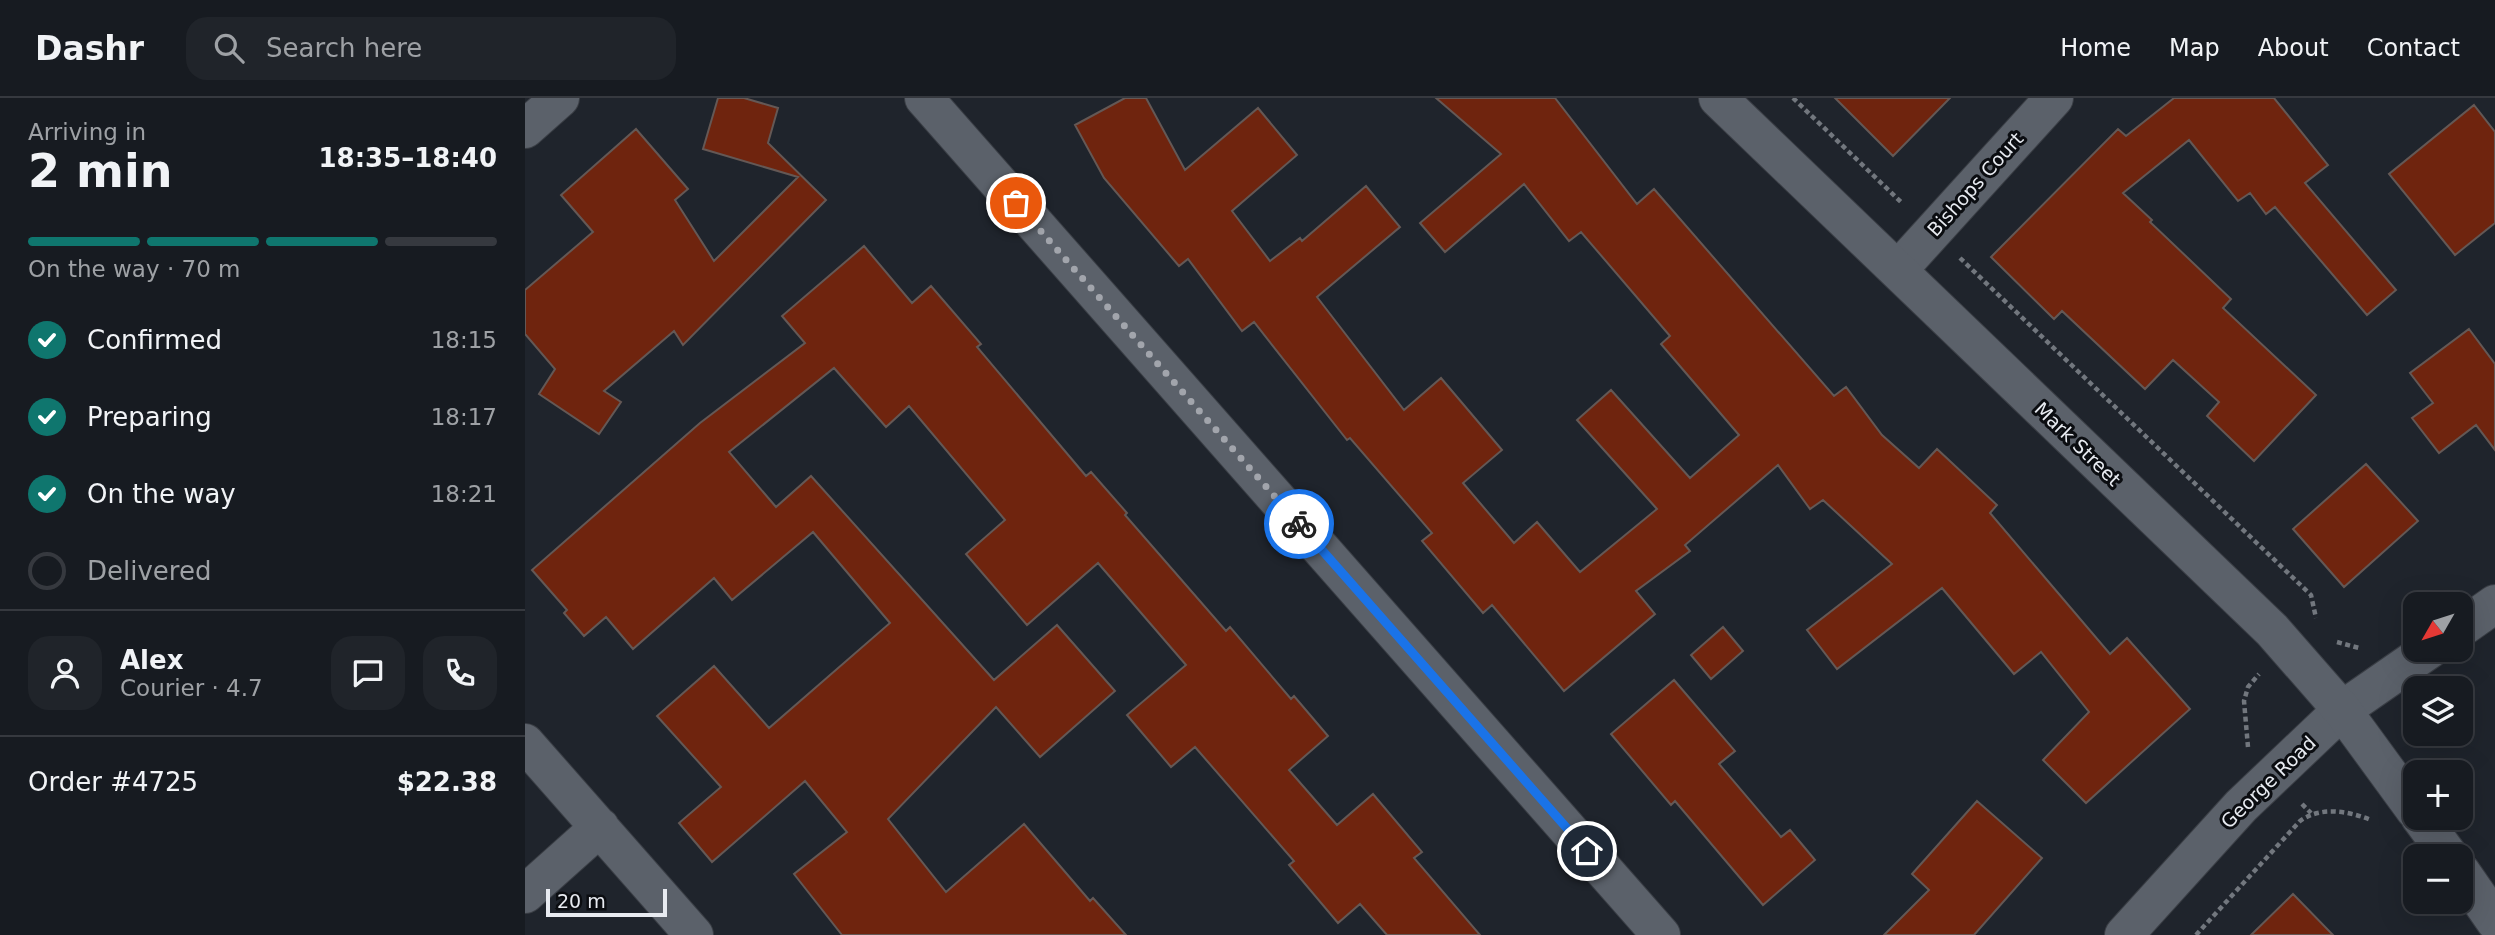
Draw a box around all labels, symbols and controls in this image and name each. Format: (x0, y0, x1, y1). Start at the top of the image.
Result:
search box (186, 17, 676, 80)
text: Dashr (35, 29, 144, 68)
icon: search (210, 29, 248, 67)
text: Search here (266, 33, 422, 63)
text: Home (2060, 34, 2131, 62)
text: Map (2169, 34, 2220, 62)
text: About (2258, 34, 2329, 62)
text: Contact (2367, 34, 2460, 62)
text: Arriving in (28, 119, 146, 145)
street label: Bishops Court (1923, 128, 2027, 240)
text: 18:35–18:40 (318, 143, 497, 173)
text: 2 min (28, 144, 172, 198)
pin (986, 173, 1046, 233)
icon: bag (997, 184, 1035, 222)
text: On the way · 70 m (28, 256, 240, 282)
icon: check (28, 321, 66, 359)
text: Confirmed (87, 325, 222, 355)
text: 18:15 (431, 327, 497, 353)
icon: check (28, 398, 66, 436)
street label: Mark Street (2031, 398, 2125, 490)
text: Preparing (87, 402, 212, 432)
text: 18:17 (431, 404, 497, 430)
icon: check (28, 475, 66, 513)
text: On the way (87, 479, 236, 509)
text: 18:21 (431, 481, 497, 507)
courier (1264, 489, 1334, 559)
icon: bike (1280, 505, 1318, 543)
text: Delivered (87, 556, 211, 586)
north arrow (2403, 592, 2473, 662)
map controls (2403, 592, 2473, 914)
button: person (28, 636, 102, 710)
button: chat (331, 636, 405, 710)
button: phone (423, 636, 497, 710)
text: Alex (120, 645, 183, 675)
text: Courier · 4.7 (120, 675, 263, 701)
button: layers (2403, 676, 2473, 746)
street label: George Road (2216, 731, 2320, 833)
button: + (2403, 760, 2473, 830)
text: Order #4725 (28, 767, 198, 797)
text: $22.38 (397, 767, 497, 797)
pin (1557, 821, 1617, 881)
icon: home (1568, 832, 1606, 870)
button: − (2403, 844, 2473, 914)
scale bar (546, 886, 667, 918)
text: 20 m (557, 890, 606, 912)

